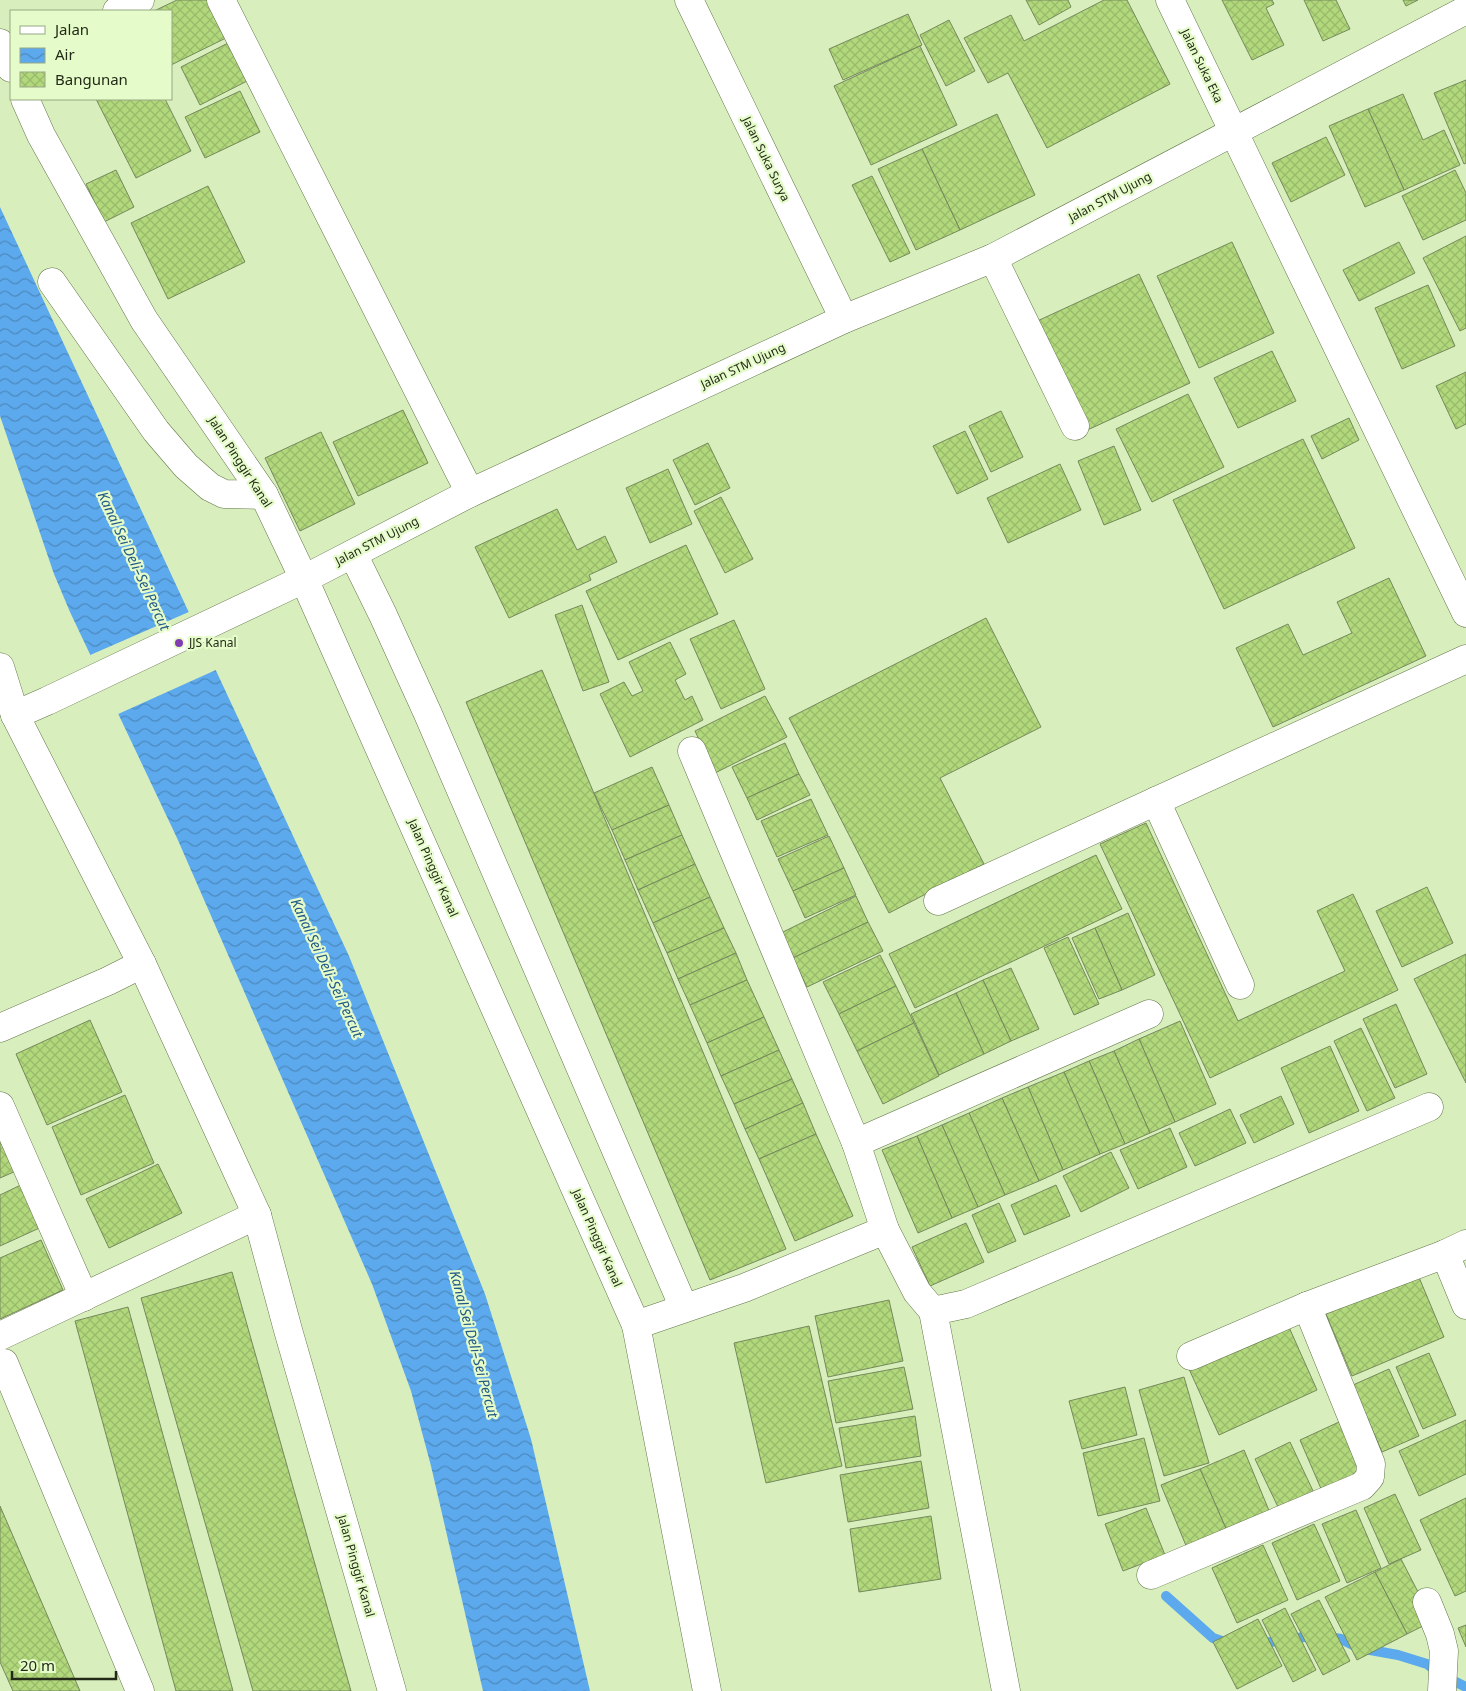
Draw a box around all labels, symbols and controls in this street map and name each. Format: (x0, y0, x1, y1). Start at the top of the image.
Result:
legend (10, 10, 172, 100)
text: Jalan (53, 19, 89, 39)
street label: Jalan Suka Eka (1177, 25, 1228, 106)
text: Air (55, 44, 75, 64)
text: Bangunan (55, 69, 128, 89)
street label: Jalan Suka Surya (738, 113, 794, 204)
street label: Jalan STM Ujung (1064, 168, 1154, 226)
street label: Jalan STM Ujung (697, 338, 788, 393)
street label: Jalan Pinggir Kanal (204, 412, 276, 511)
water label: Kanal Sei Deli–Sei Percut (94, 488, 176, 635)
street label: Jalan STM Ujung (331, 512, 421, 569)
place label: JJS Kanal (188, 634, 237, 651)
marker: JJS Kanal (173, 637, 185, 649)
street label: Jalan Pinggir Kanal (404, 815, 463, 919)
water label: Kanal Sei Deli–Sei Percut (287, 895, 369, 1042)
street label: Jalan Pinggir Kanal (568, 1185, 627, 1289)
water label: Kanal Sei Deli–Sei Percut (446, 1268, 504, 1421)
street label: Jalan Pinggir Kanal (333, 1512, 379, 1619)
scale bar (12, 1648, 116, 1680)
text: 20 m (20, 1655, 55, 1675)

